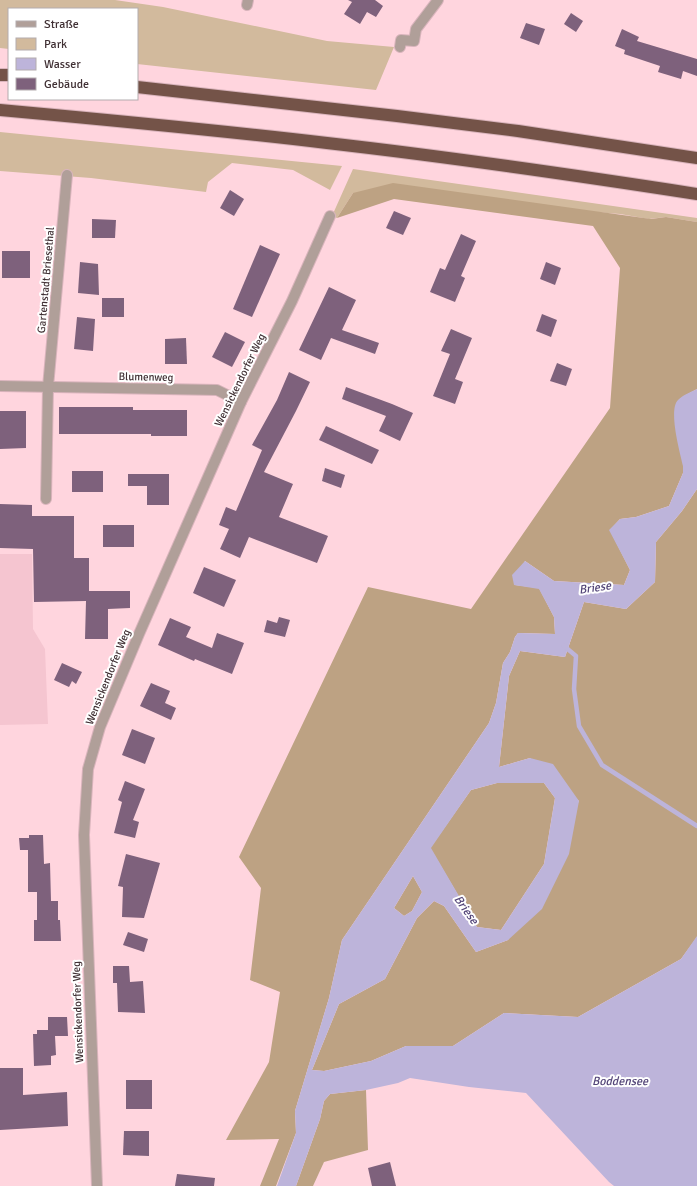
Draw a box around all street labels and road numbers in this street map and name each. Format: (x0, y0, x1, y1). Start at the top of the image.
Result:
street label: Gartenstadt Briesethal (35, 226, 57, 334)
street label: Wensickendorfer Weg (212, 331, 268, 429)
street label: Blumenweg (118, 370, 174, 384)
street label: Wensickendorfer Weg (83, 627, 133, 727)
street label: Wensickendorfer Weg (70, 961, 86, 1063)

